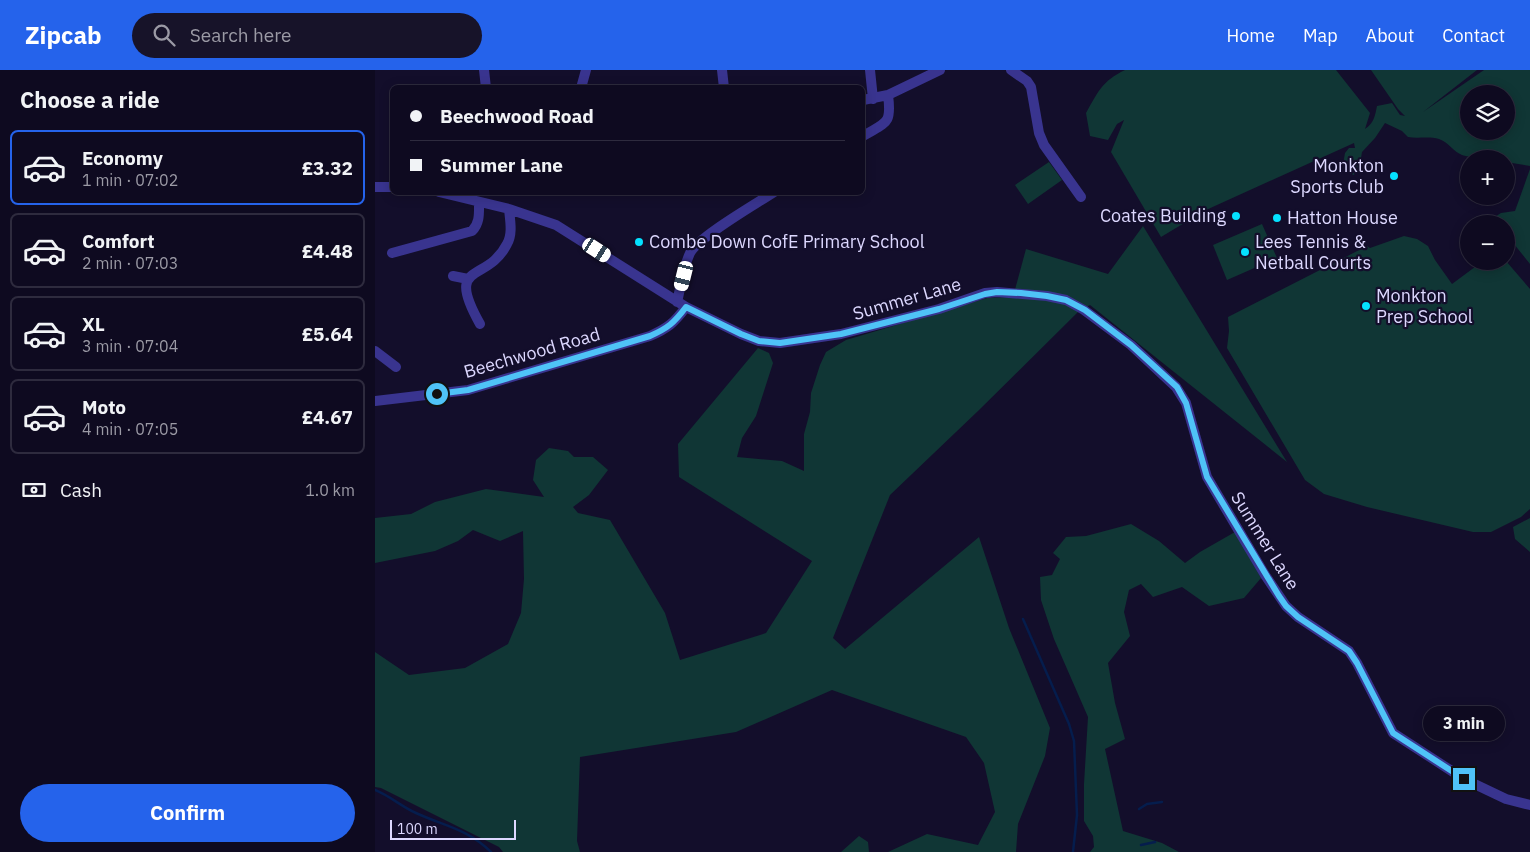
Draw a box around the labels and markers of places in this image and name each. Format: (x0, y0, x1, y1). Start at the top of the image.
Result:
place label: Monkton Sports Club (1290, 154, 1384, 198)
marker: Monkton Sports Club (1388, 170, 1400, 182)
place label: Coates Building (1100, 204, 1226, 227)
place label: Hatton House (1287, 206, 1398, 229)
marker: Coates Building (1230, 210, 1242, 222)
marker: Hatton House (1271, 212, 1283, 224)
place label: Combe Down CofE Primary School (649, 230, 925, 253)
place label: Lees Tennis & Netball Courts (1255, 230, 1371, 274)
marker: Combe Down CofE Primary School (633, 236, 645, 248)
marker: Lees Tennis & Netball Courts (1239, 246, 1251, 258)
place label: Monkton Prep School (1376, 284, 1473, 328)
marker: Monkton Prep School (1360, 300, 1372, 312)

